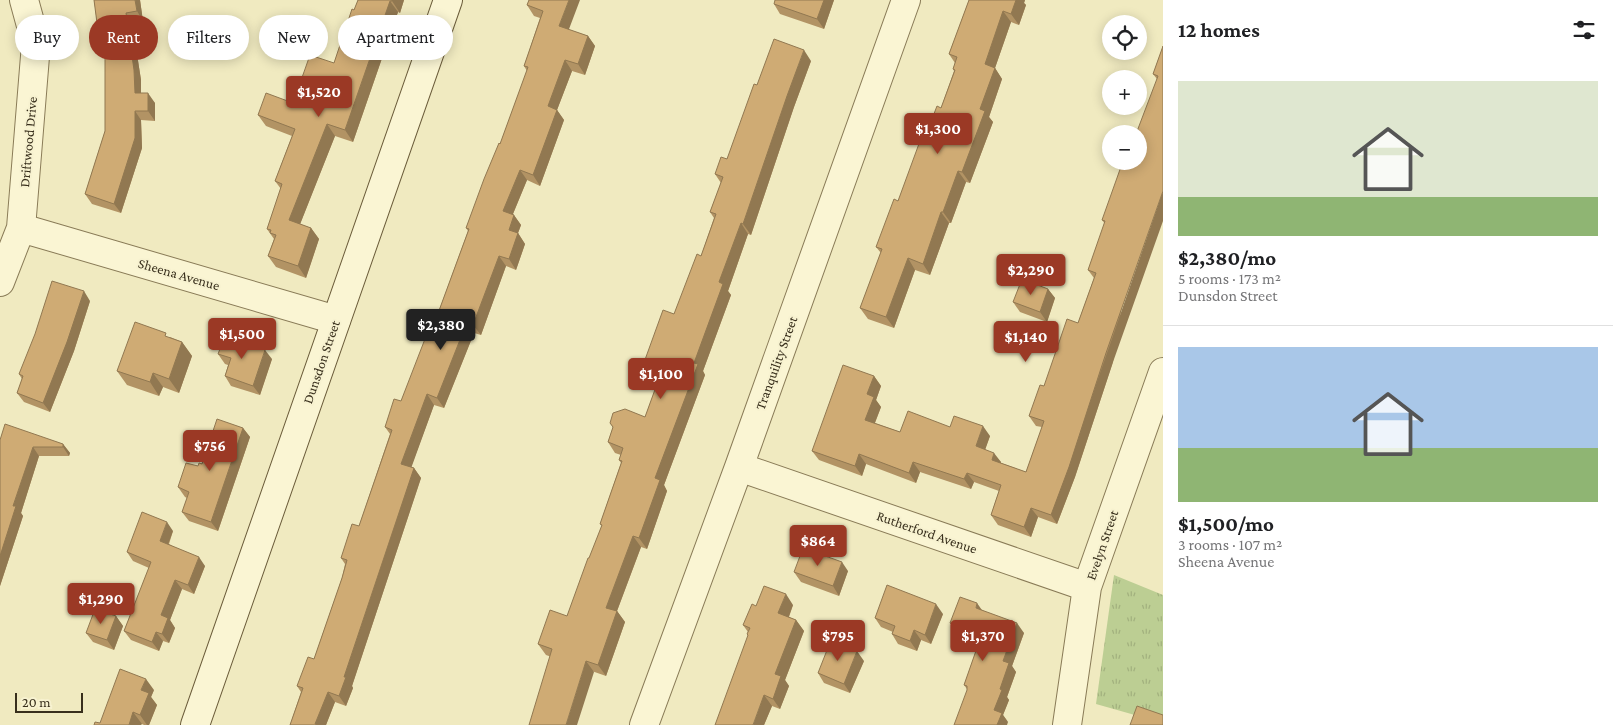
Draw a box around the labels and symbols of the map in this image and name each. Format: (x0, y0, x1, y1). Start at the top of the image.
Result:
pin: $1,520 (278, 76, 360, 118)
street label: Driftwood Drive (16, 96, 40, 188)
pin: $1,300 (897, 112, 979, 155)
pin: $2,290 (990, 254, 1072, 296)
street label: Sheena Avenue (136, 255, 222, 293)
pin: $2,380 (400, 308, 482, 351)
street label: Tranquility Street (752, 314, 800, 412)
pin: $1,500 (201, 318, 283, 360)
street label: Dunsdon Street (299, 318, 343, 406)
pin: $1,140 (985, 320, 1067, 363)
pin: $1,100 (620, 358, 702, 400)
pin: $756 (180, 430, 240, 472)
street label: Rutherford Avenue (875, 507, 979, 557)
street label: Evelyn Street (1083, 508, 1122, 582)
pin: $864 (788, 524, 848, 567)
pin: $1,290 (60, 582, 142, 625)
pin: $795 (808, 620, 868, 662)
pin: $1,370 (942, 620, 1024, 662)
scale bar (15, 690, 82, 713)

